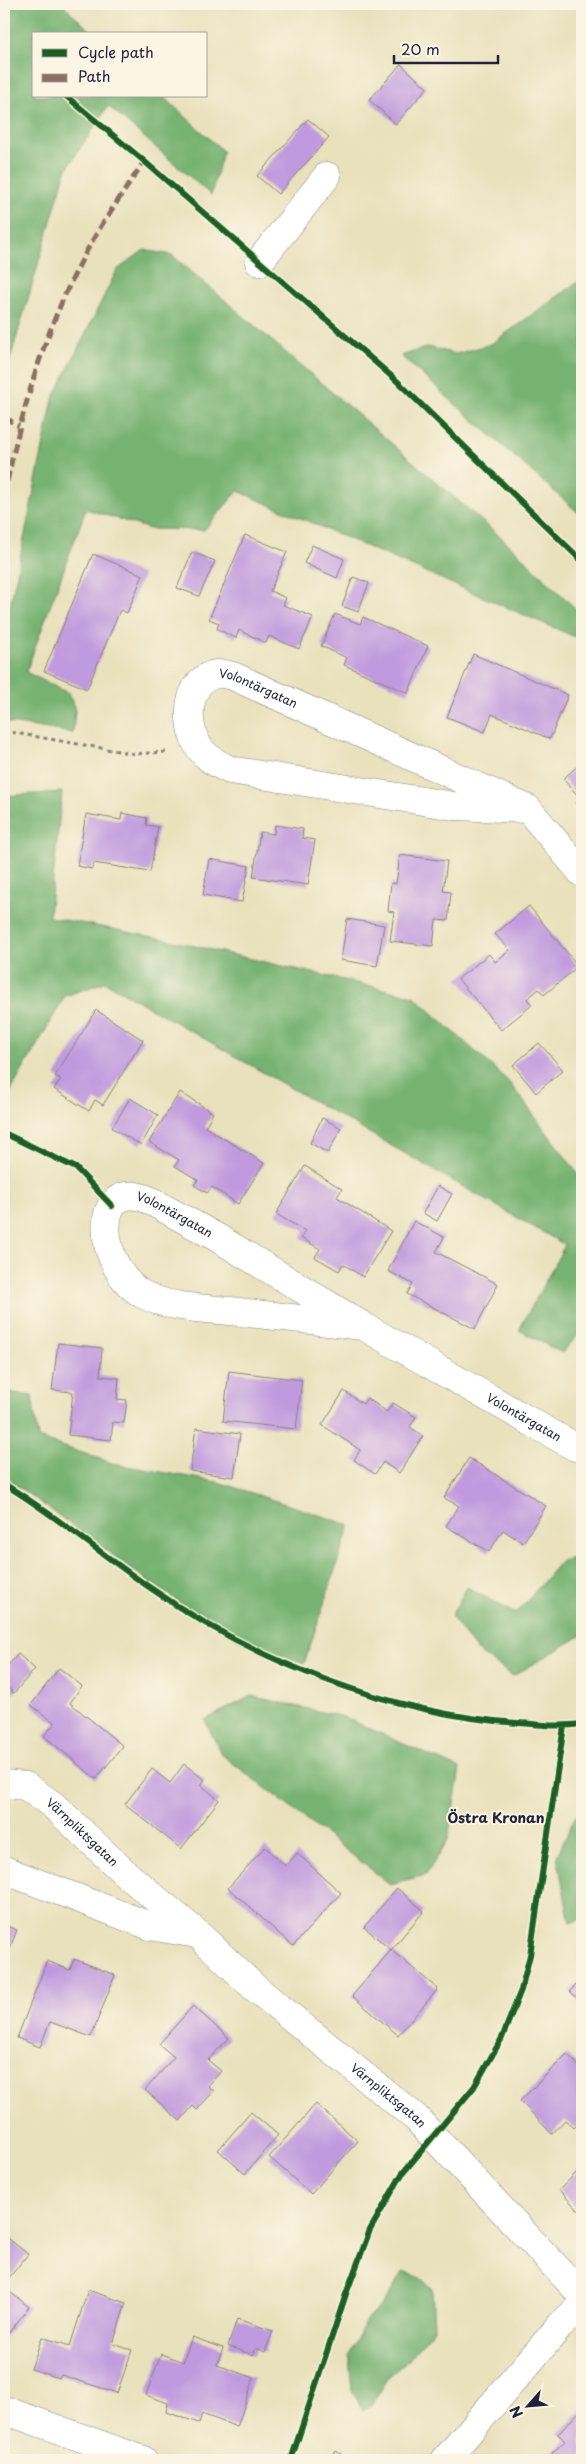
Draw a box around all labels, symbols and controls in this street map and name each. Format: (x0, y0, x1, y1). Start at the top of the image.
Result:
legend (32, 32, 208, 98)
scale bar (394, 32, 497, 64)
text: 20 m (401, 37, 440, 60)
text: Cycle path (78, 40, 154, 63)
text: Path (78, 64, 110, 87)
street label: Volontärgatan (219, 664, 301, 712)
street label: Volontärgatan (135, 1186, 216, 1241)
street label: Volontärgatan (483, 1388, 565, 1445)
street label: Värnpliktsgatan (43, 1793, 123, 1870)
district label: Östra Kronan (447, 1807, 545, 1828)
street label: Värnpliktsgatan (347, 2059, 431, 2131)
north arrow (504, 2382, 554, 2432)
text: N (504, 2402, 528, 2422)

